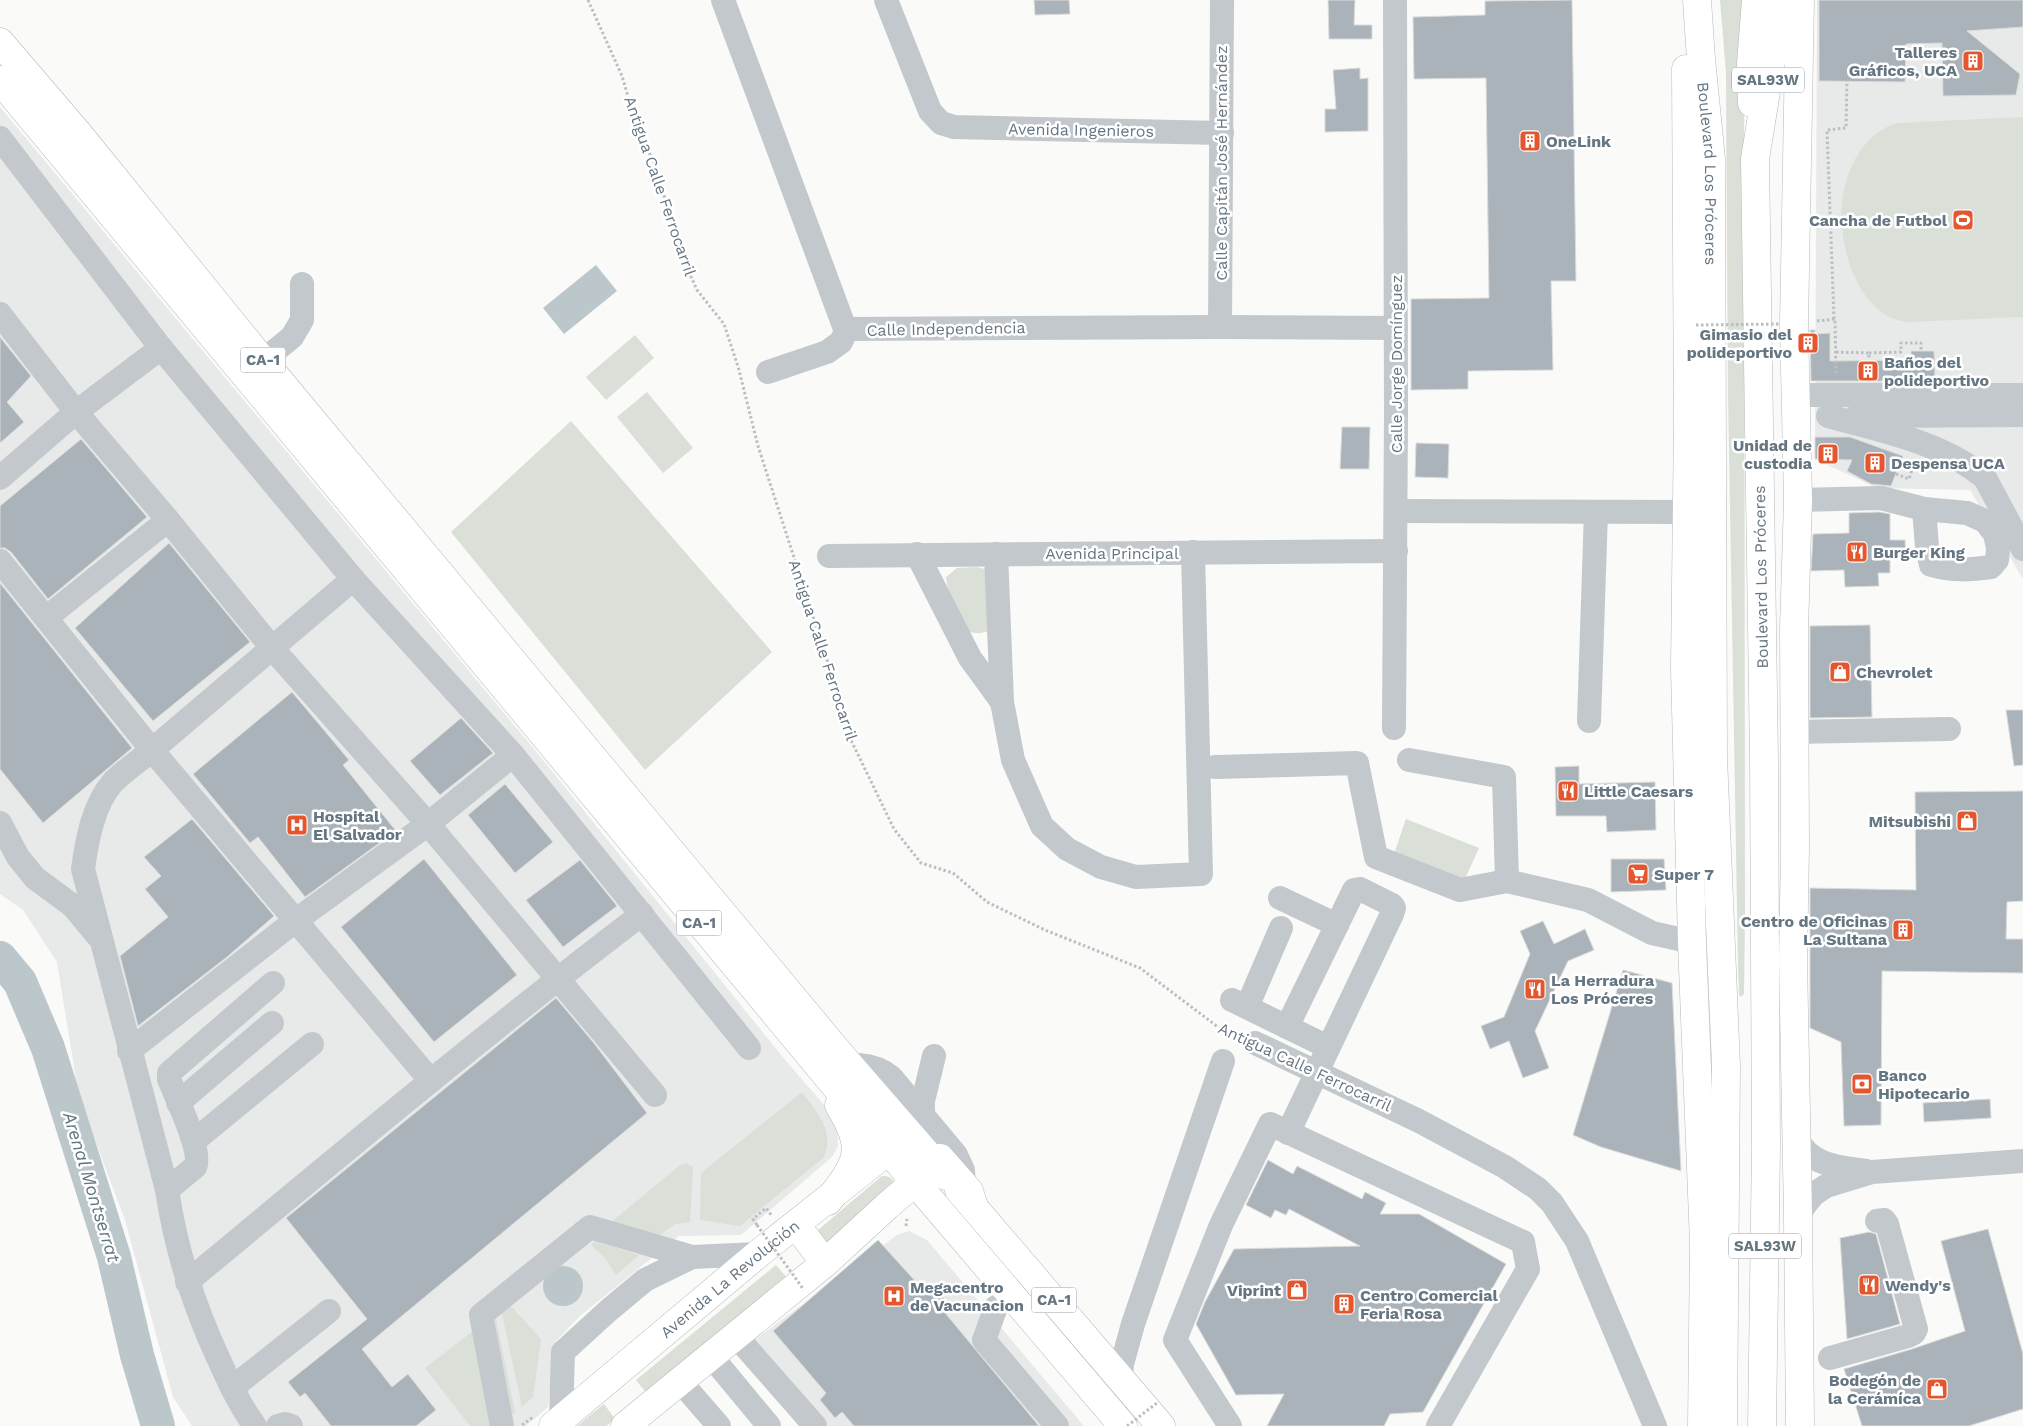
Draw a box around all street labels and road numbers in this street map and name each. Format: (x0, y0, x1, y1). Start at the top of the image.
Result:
street label: Calle Capitán José Hernández (1212, 45, 1231, 281)
road number: SAL93W (1732, 68, 1804, 92)
street label: Boulevard Los Próceres (1694, 81, 1721, 265)
street label: Antigua Calle Ferrocarril (620, 94, 700, 279)
street label: Avenida Ingenieros (1008, 119, 1154, 141)
street label: Calle Jorge Domínguez (1387, 275, 1406, 453)
street label: Calle Independencia (866, 318, 1026, 340)
road number: CA-1 (240, 348, 286, 372)
street label: Boulevard Los Próceres (1750, 485, 1772, 669)
street label: Avenida Principal (1045, 544, 1179, 563)
street label: Antigua Calle Ferrocarril (785, 557, 861, 743)
road number: CA-1 (676, 910, 722, 936)
street label: Antigua Calle Ferrocarril (1215, 1018, 1395, 1116)
street label: Avenida La Revolución (656, 1216, 803, 1342)
road number: SAL93W (1729, 1234, 1801, 1258)
road number: CA-1 (1032, 1288, 1076, 1312)

